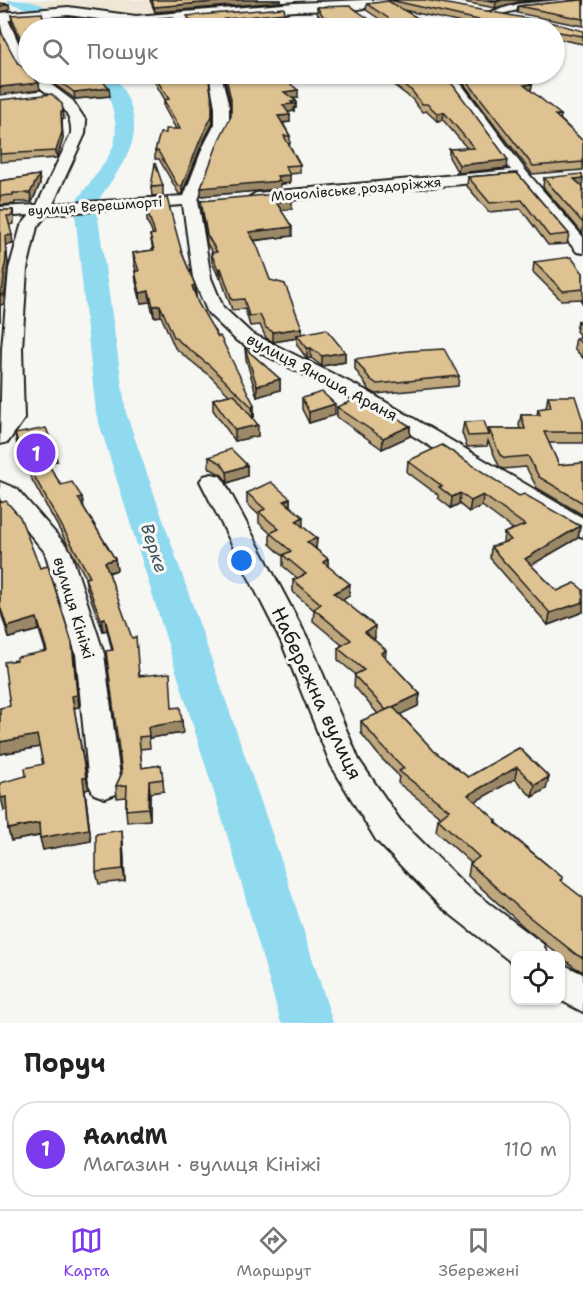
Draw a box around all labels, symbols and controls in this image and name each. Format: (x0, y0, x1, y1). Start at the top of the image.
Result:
search box (18, 18, 565, 84)
icon: search (39, 35, 72, 68)
text: Пошук (87, 37, 158, 66)
street label: Мочолівське роздоріжжя (270, 173, 442, 205)
street label: вулиця Верешморті (27, 192, 163, 220)
street label: вулиця Яноша Араня (243, 328, 401, 426)
pin: 1 (16, 430, 56, 476)
water label: Верке (135, 520, 173, 576)
your location (227, 546, 256, 575)
street label: вулиця Кініжі (49, 554, 99, 662)
street label: Набережна вулиця (265, 602, 369, 784)
map controls (511, 951, 565, 1005)
button: locate (511, 951, 565, 1005)
text: Поруч (24, 1045, 106, 1080)
text: AandM (83, 1122, 167, 1151)
text: 1 (41, 1136, 50, 1162)
text: 110 m (503, 1136, 557, 1162)
text: Магазин · вулиця Кініжі (83, 1151, 321, 1177)
tab: Карта (64, 1224, 109, 1281)
tab: Маршрут (237, 1224, 311, 1281)
tab: Збережені (438, 1224, 519, 1281)

